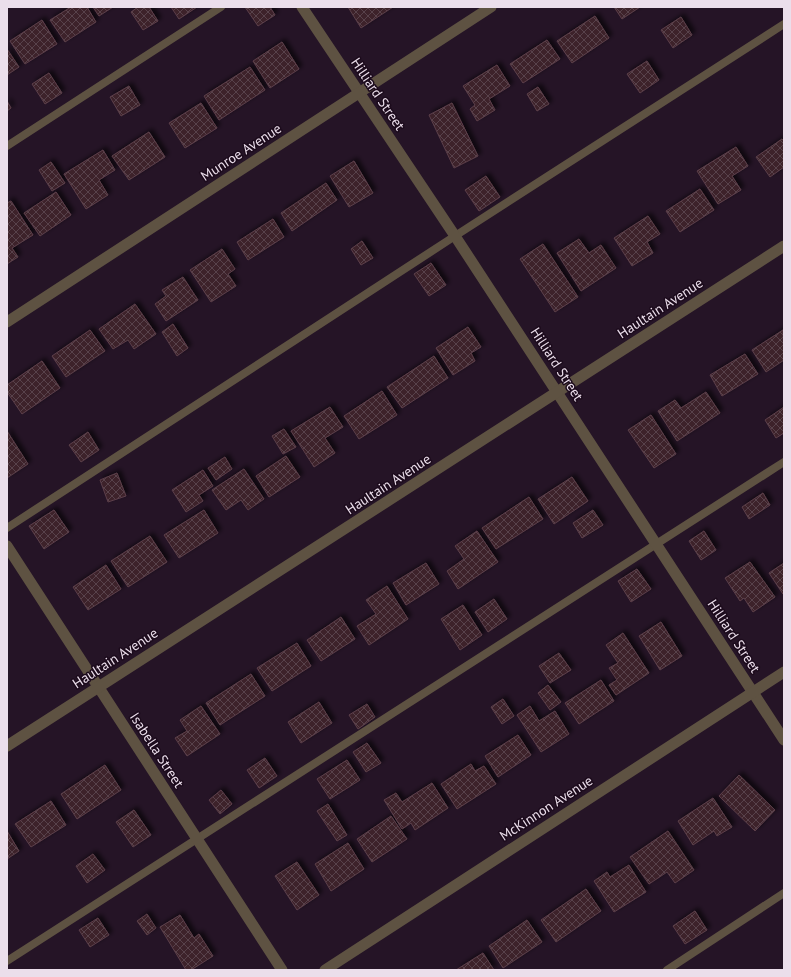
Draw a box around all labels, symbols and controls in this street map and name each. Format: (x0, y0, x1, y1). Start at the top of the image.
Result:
street label: Hilliard Street (347, 54, 409, 134)
street label: Munroe Avenue (197, 119, 285, 185)
street label: Haultain Avenue (614, 274, 706, 342)
street label: Hilliard Street (527, 324, 588, 404)
street label: Haultain Avenue (342, 450, 434, 518)
street label: Hilliard Street (704, 596, 765, 676)
street label: Haultain Avenue (69, 624, 161, 692)
street label: Isabella Street (126, 709, 188, 791)
street label: McKinnon Avenue (496, 771, 596, 845)

